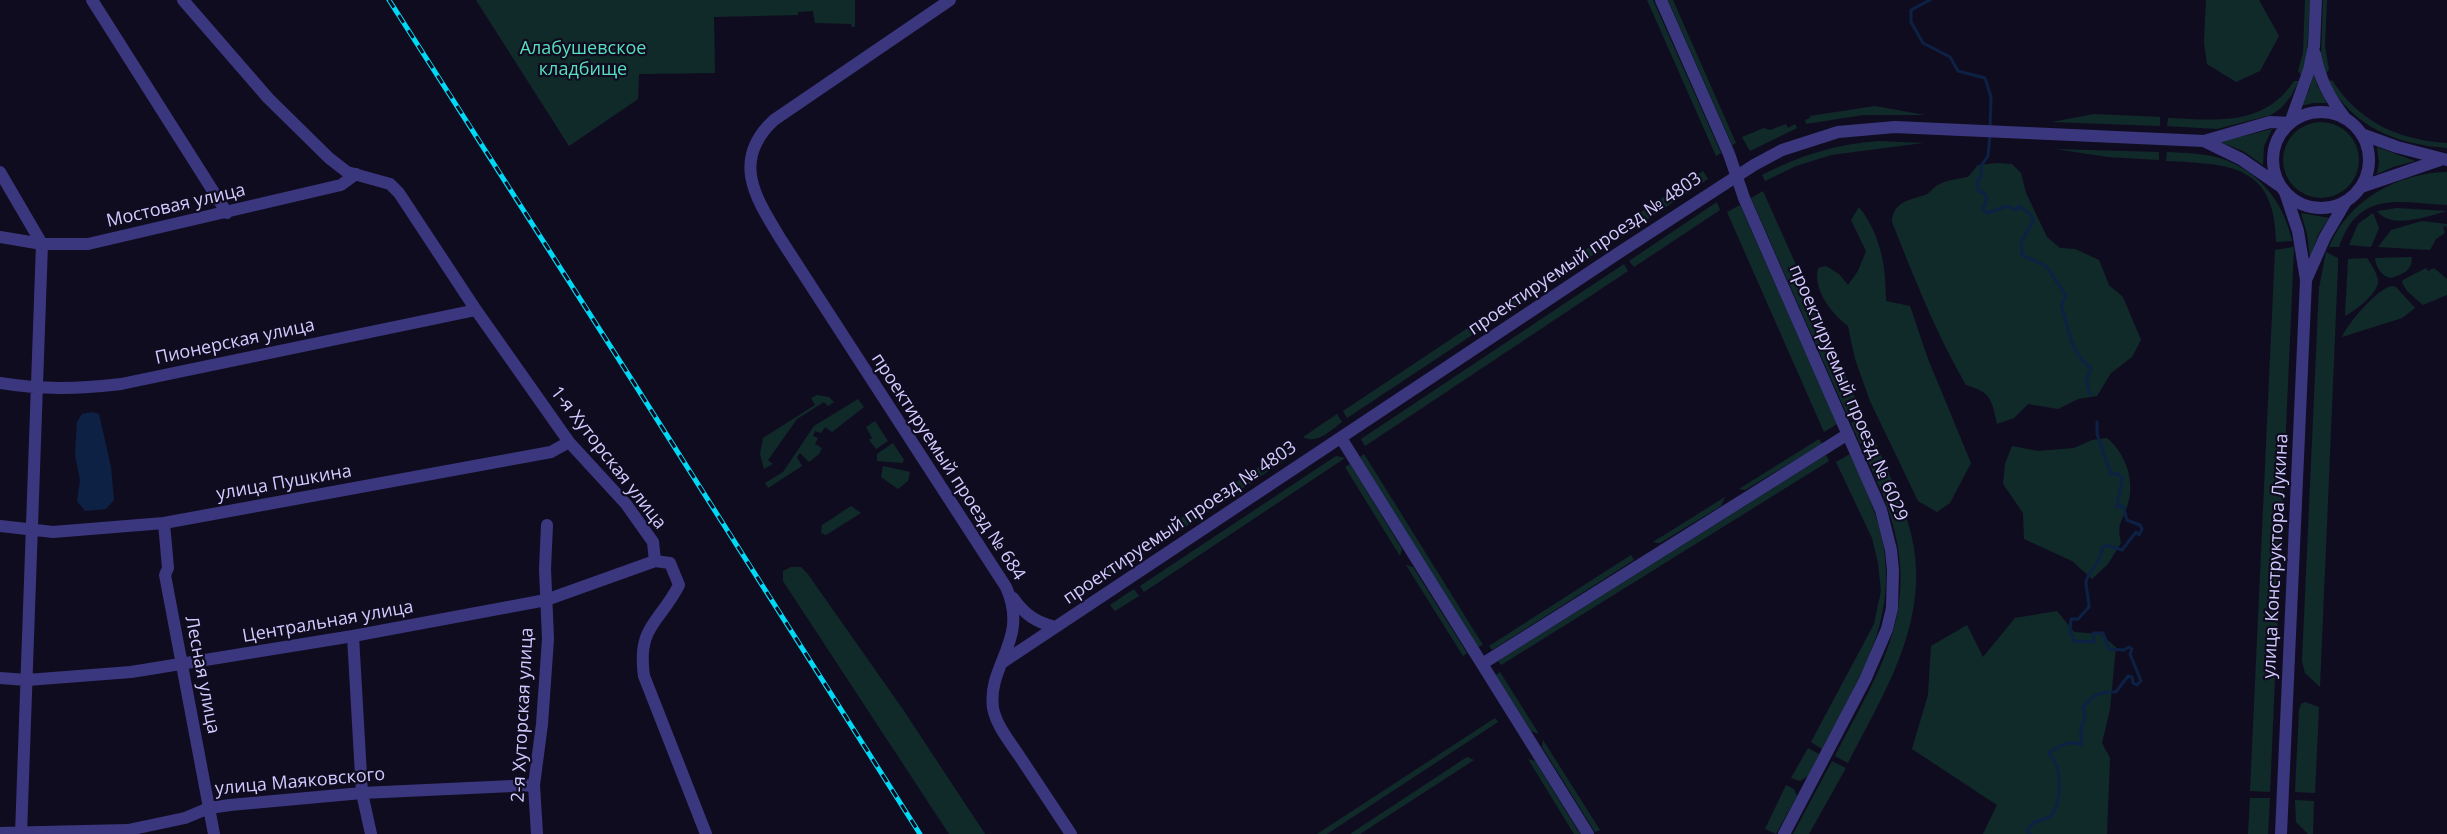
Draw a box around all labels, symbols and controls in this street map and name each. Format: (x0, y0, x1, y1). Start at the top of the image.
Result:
park label: Алабушевское кладбище (520, 38, 646, 80)
street label: проектируемый проезд № 4803 (1464, 168, 1706, 340)
street label: Мостовая улица (104, 180, 248, 232)
street label: проектируемый проезд № 6029 (1784, 261, 1912, 525)
street label: Пионерская улица (153, 315, 317, 369)
street label: проектируемый проезд № 684 (866, 349, 1030, 585)
street label: 1-я Хуторская улица (546, 382, 670, 534)
street label: улица Конструктора Лукина (2259, 433, 2293, 679)
street label: проектируемый проезд № 4803 (1059, 437, 1301, 609)
street label: улица Пушкина (215, 460, 353, 506)
street label: Центральная улица (241, 596, 415, 648)
street label: Лесная улица (180, 614, 224, 736)
street label: 2-я Хуторская улица (508, 627, 538, 803)
street label: улица Маяковского (214, 764, 386, 800)

